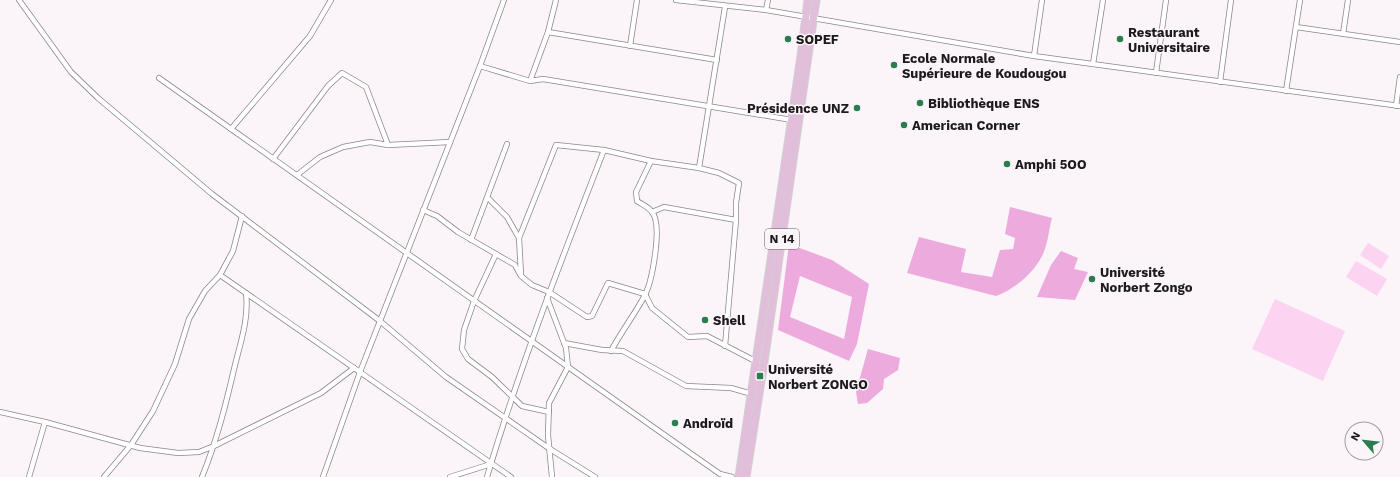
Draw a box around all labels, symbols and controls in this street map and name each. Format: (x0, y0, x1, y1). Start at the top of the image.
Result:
place label: Restaurant Universitaire (1128, 25, 1211, 55)
place label: SOPEF (796, 32, 839, 47)
marker: SOPEF (783, 34, 793, 44)
marker: Restaurant Universitaire (1115, 34, 1125, 44)
place label: Ecole Normale Supérieure de Koudougou (902, 51, 1067, 81)
marker: Ecole Normale Supérieure de Koudougou (889, 60, 899, 70)
place label: Bibliothèque ENS (928, 96, 1040, 111)
marker: Bibliothèque ENS (915, 98, 925, 108)
place label: Présidence UNZ (747, 101, 849, 116)
marker: Présidence UNZ (852, 103, 862, 113)
place label: American Corner (912, 118, 1020, 133)
marker: American Corner (899, 120, 909, 130)
place label: Amphi 5OO (1015, 157, 1087, 172)
marker: Amphi 5OO (1002, 159, 1012, 169)
road number: N 14 (765, 229, 799, 249)
place label: Université Norbert Zongo (1100, 265, 1193, 295)
marker: Université Norbert Zongo (1087, 274, 1097, 284)
place label: Shell (713, 313, 746, 328)
marker: Shell (700, 315, 710, 325)
place label: Université Norbert ZONGO (768, 362, 868, 392)
marker: Université Norbert ZONGO (755, 371, 765, 381)
place label: Androïd (683, 416, 733, 431)
marker: Androïd (670, 418, 680, 428)
north arrow (1344, 421, 1384, 461)
text: N (1348, 430, 1363, 443)

